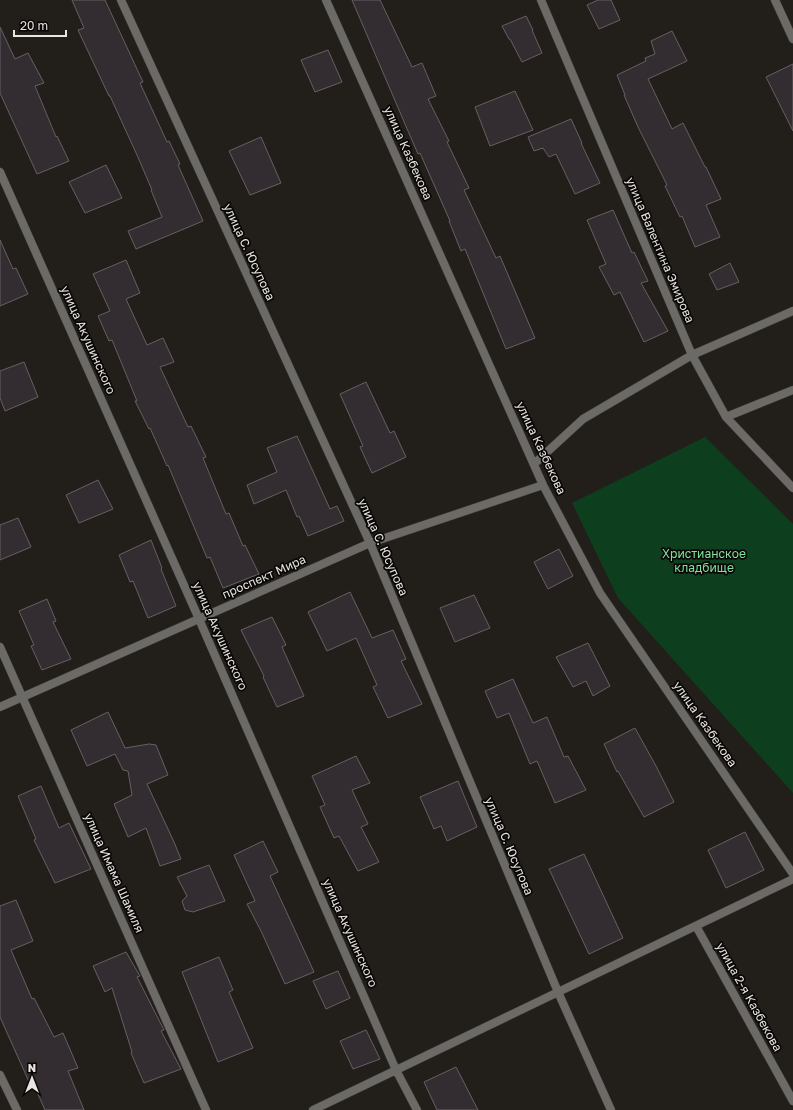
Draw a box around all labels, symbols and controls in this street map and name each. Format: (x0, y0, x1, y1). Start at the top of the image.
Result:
scale bar (14, 12, 66, 38)
text: 20 m (20, 18, 48, 33)
street label: улица Казбекова (381, 104, 436, 202)
street label: улица Валентина Эмирова (623, 175, 698, 325)
street label: улица С. Юсупова (220, 201, 278, 303)
street label: улица Акушинского (58, 283, 119, 396)
street label: улица Казбекова (513, 399, 570, 497)
street label: улица С. Юсупова (355, 496, 412, 598)
park label: Христианское кладбище (662, 546, 746, 575)
street label: проспект Мира (220, 551, 308, 602)
street label: улица Акушинского (190, 579, 251, 692)
street label: улица Казбекова (670, 678, 741, 769)
street label: улица С. Юсупова (482, 795, 537, 897)
street label: улица Имама Шамиля (81, 811, 148, 935)
street label: улица Акушинского (320, 876, 381, 989)
street label: улица 2-я Казбекова (713, 940, 786, 1054)
north arrow (12, 1058, 52, 1098)
text: N (28, 1061, 36, 1074)

